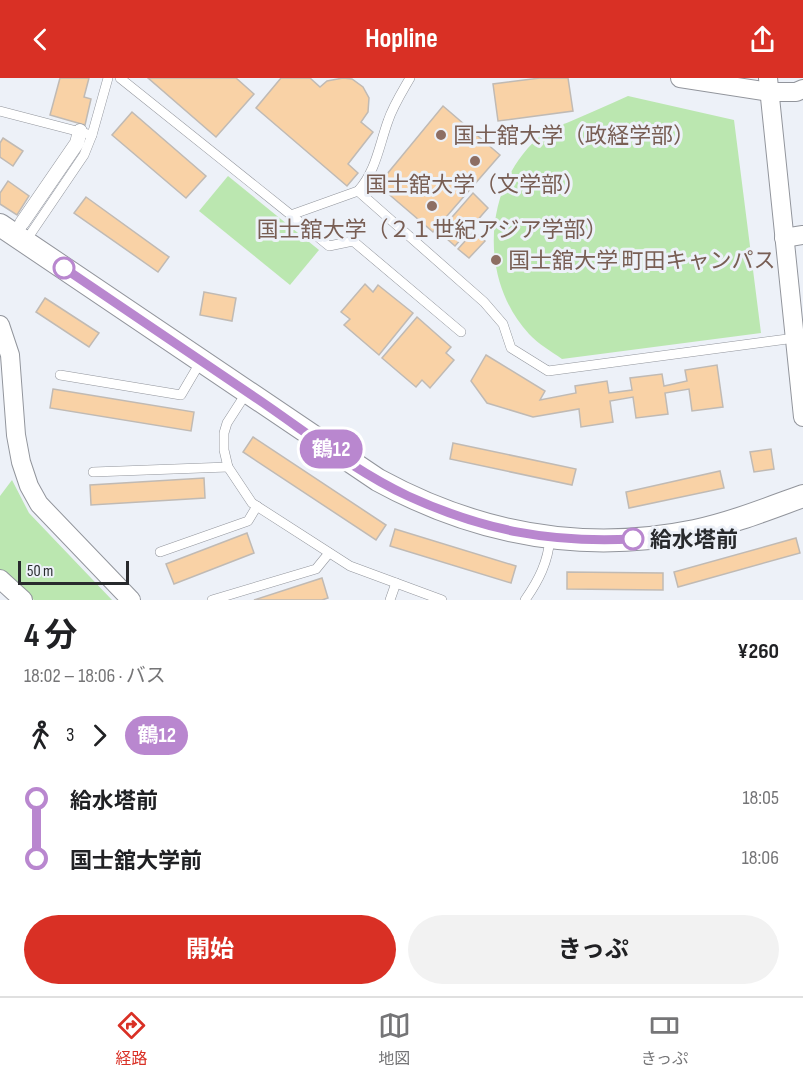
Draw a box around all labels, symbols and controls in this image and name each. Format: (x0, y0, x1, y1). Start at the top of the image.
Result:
icon: back (24, 23, 57, 56)
text: Hopline (365, 23, 438, 55)
icon: share (746, 23, 779, 56)
place label: 国士舘大学（政経学部） (453, 123, 695, 150)
marker: 国士舘大学（政経学部） (434, 128, 448, 142)
marker: 国士舘大学（文学部） (468, 154, 482, 168)
place label: 国士舘大学（文学部） (365, 172, 585, 199)
marker: 国士舘大学（２１世紀アジア学部） (425, 199, 439, 213)
place label: 国士舘大学（２１世紀アジア学部） (256, 217, 608, 244)
place label: 国士舘大学 町田キャンパス (508, 248, 776, 275)
marker: 国士舘大学 町田キャンパス (489, 253, 503, 267)
unlabelled marker (53, 257, 75, 279)
line badge: 鶴12 (296, 430, 366, 469)
text: 鶴12 (312, 437, 350, 462)
place label: 給水塔前 (650, 527, 738, 554)
marker: 給水塔前 (622, 528, 644, 550)
scale bar (18, 558, 129, 586)
text: 50 m (27, 562, 53, 581)
text: 4 分 (24, 616, 78, 656)
text: ¥260 (737, 638, 779, 665)
text: 18:02 – 18:06 · バス (24, 664, 166, 688)
icon: walk (24, 719, 57, 752)
icon: forward (83, 719, 116, 752)
text: 3 (66, 723, 74, 747)
text: 鶴12 (137, 723, 176, 748)
text: 18:05 (743, 786, 779, 810)
text: 給水塔前 (70, 788, 158, 815)
text: 18:06 (742, 846, 779, 870)
text: 国士舘大学前 (70, 848, 202, 875)
button: 開始 (24, 915, 396, 984)
button: きっぷ (408, 915, 779, 984)
tab: 経路 (115, 1009, 148, 1069)
tab: 地図 (378, 1009, 411, 1069)
tab: きっぷ (641, 1009, 688, 1069)

